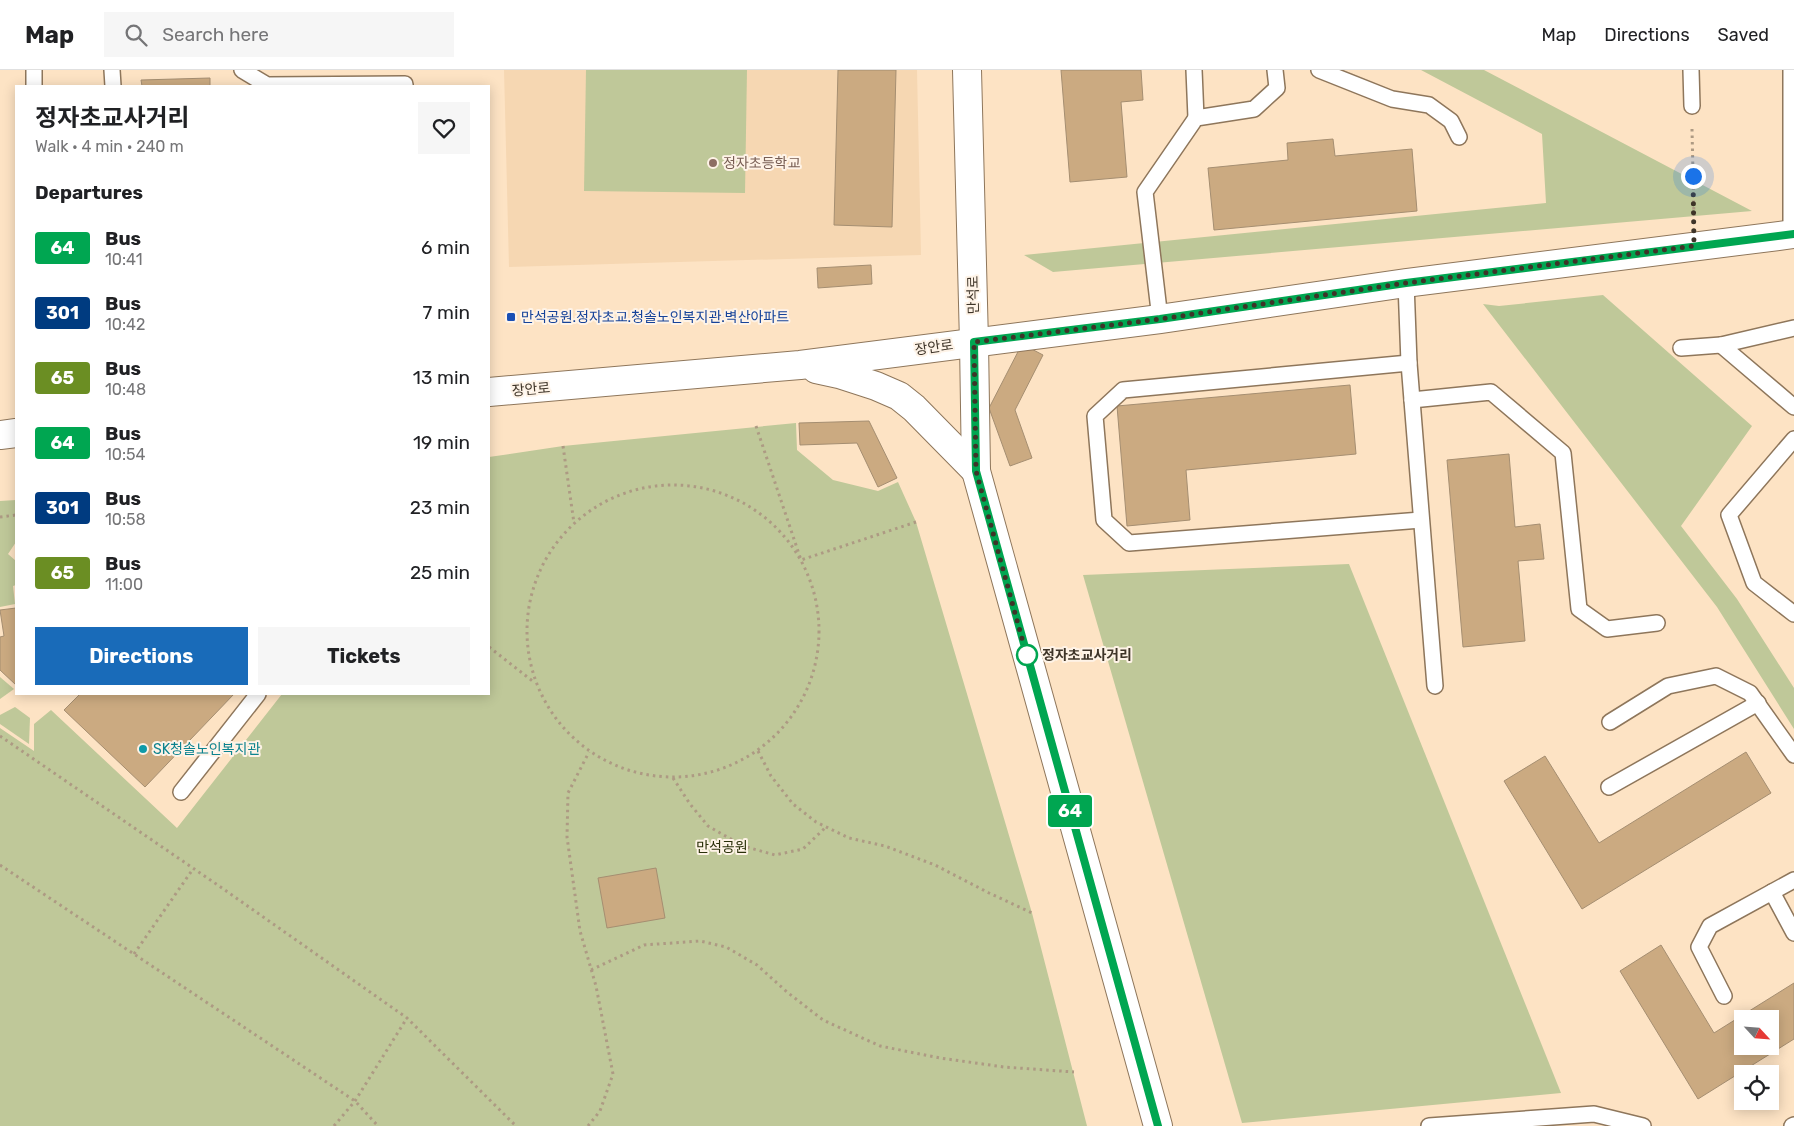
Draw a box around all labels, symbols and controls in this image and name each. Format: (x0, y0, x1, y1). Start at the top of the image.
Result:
search box (104, 12, 454, 57)
text: Map (25, 21, 74, 49)
icon: search (122, 21, 150, 49)
text: Search here (162, 23, 269, 46)
text: Map (1541, 24, 1576, 46)
text: Directions (1604, 24, 1690, 46)
text: Saved (1718, 24, 1769, 46)
button: heart (418, 102, 470, 154)
text: 정자초교사거리 (35, 104, 190, 132)
text: Walk · 4 min · 240 m (35, 137, 184, 156)
place label: 정자초등학교 (723, 155, 800, 172)
marker: 정자초등학교 (707, 157, 719, 169)
your location (1681, 164, 1706, 189)
text: Departures (35, 181, 143, 204)
text: Bus (105, 227, 141, 250)
text: 6 min (421, 236, 470, 259)
text: 64 (50, 237, 75, 259)
text: 10:41 (105, 250, 143, 269)
street label: 만석로 (965, 275, 982, 314)
text: Bus (105, 292, 141, 315)
text: 7 min (423, 301, 470, 324)
text: 301 (46, 302, 79, 324)
place label: 만석공원.정자초교.청솔노인복지관.벽산아파트 (521, 309, 789, 326)
marker: 만석공원.정자초교.청솔노인복지관.벽산아파트 (505, 311, 517, 323)
text: 10:42 (105, 315, 145, 334)
street label: 장안로 (914, 336, 955, 359)
text: Bus (105, 357, 141, 380)
text: 13 min (413, 366, 470, 389)
text: 65 (51, 367, 74, 389)
street label: 장안로 (511, 379, 551, 400)
text: 10:48 (105, 380, 146, 399)
text: Bus (105, 422, 141, 445)
text: 19 min (413, 431, 470, 454)
text: 64 (50, 432, 75, 454)
text: 10:54 (105, 445, 146, 464)
text: Bus (105, 487, 141, 510)
text: 23 min (410, 496, 470, 519)
text: 301 (46, 497, 79, 519)
text: 10:58 (105, 510, 146, 529)
text: Bus (105, 552, 141, 575)
text: 25 min (410, 561, 470, 584)
text: 65 (51, 562, 74, 584)
text: 11:00 (105, 575, 143, 594)
button: Directions (35, 627, 248, 685)
button: Tickets (258, 627, 470, 685)
marker: 정자초교사거리 (1016, 644, 1038, 666)
place label: 정자초교사거리 (1042, 647, 1132, 664)
place label: SK청솔노인복지관 (153, 741, 260, 758)
marker: SK청솔노인복지관 (137, 743, 149, 755)
line badge: 64 (1048, 795, 1092, 827)
text: 64 (1058, 800, 1082, 822)
park label: 만석공원 (696, 839, 748, 856)
north arrow (1734, 1010, 1779, 1055)
map controls (1734, 1010, 1779, 1110)
button: locate (1734, 1065, 1779, 1110)

